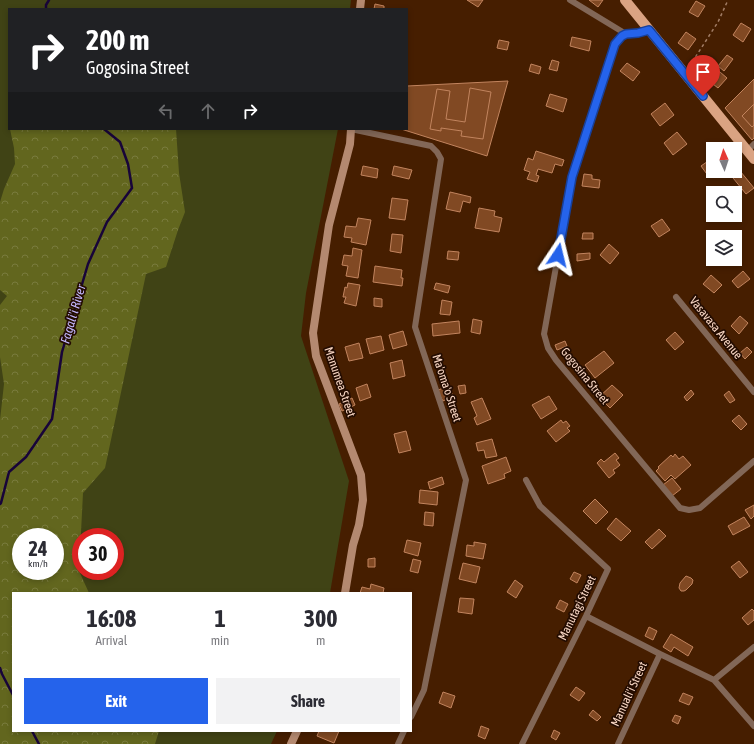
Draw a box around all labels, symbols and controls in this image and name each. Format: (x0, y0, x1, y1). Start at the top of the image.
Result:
icon: right (20, 24, 72, 76)
text: 200 m (86, 24, 149, 56)
pin (686, 55, 720, 96)
text: Gogosina Street (86, 57, 189, 78)
icon: arrive (692, 61, 714, 83)
icon: left (155, 100, 177, 122)
icon: ahead (197, 100, 219, 122)
icon: right (239, 100, 261, 122)
north arrow (706, 142, 742, 178)
map controls (706, 142, 742, 266)
button: search (706, 186, 742, 222)
button: layers (706, 230, 742, 266)
position arrow (537, 234, 579, 276)
water label: Fagali'i River (57, 282, 89, 345)
street label: Vasavasa Avenue (687, 294, 745, 362)
street label: Manumea Street (322, 345, 359, 419)
street label: Gogosina Street (558, 345, 612, 408)
street label: Ma'oma'o Street (430, 353, 465, 424)
speed limit sign: 30 (72, 528, 124, 580)
text: 24 (29, 537, 47, 560)
text: km/h (28, 558, 48, 569)
street label: Manutagi Street (555, 573, 599, 643)
text: 16:08 (86, 605, 136, 632)
text: 1 (214, 605, 226, 632)
text: 300 (304, 605, 338, 632)
text: Arrival (95, 633, 127, 648)
text: min (211, 633, 229, 648)
text: m (316, 633, 325, 648)
street label: Manuali'i Street (608, 659, 650, 728)
button: Exit (24, 678, 208, 724)
button: Share (216, 678, 400, 724)

